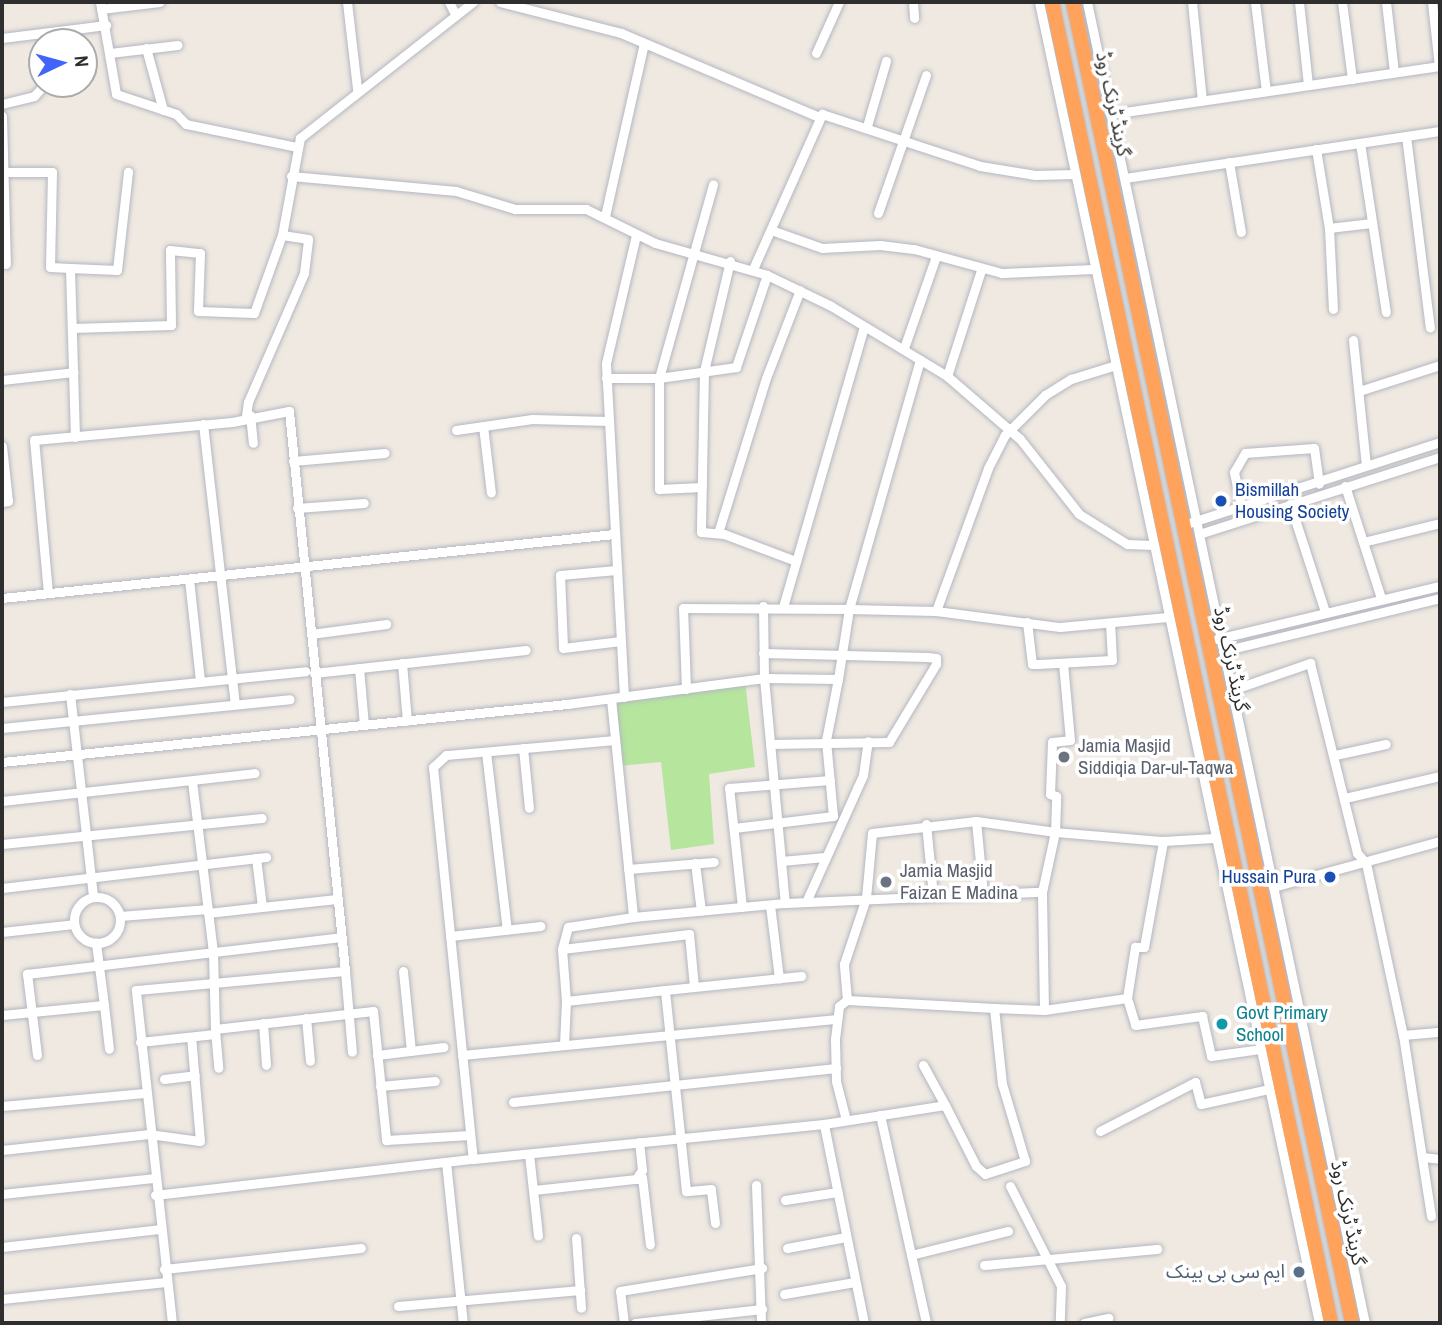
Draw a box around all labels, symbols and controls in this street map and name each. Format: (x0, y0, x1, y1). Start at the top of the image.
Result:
north arrow (28, 28, 98, 98)
street label: گرینڈ ٹرنک روڈ (1091, 50, 1135, 158)
text: N (68, 55, 95, 68)
place label: Bismillah Housing Society (1235, 479, 1349, 523)
marker: Bismillah Housing Society (1213, 493, 1229, 509)
street label: گرینڈ ٹرنک روڈ (1209, 605, 1253, 713)
place label: Jamia Masjid Siddiqia Dar-ul-Taqwa (1078, 735, 1233, 779)
marker: Jamia Masjid Siddiqia Dar-ul-Taqwa (1056, 749, 1072, 765)
place label: Jamia Masjid Faizan E Madina (900, 860, 1018, 904)
place label: Hussain Pura (1222, 866, 1316, 888)
marker: Hussain Pura (1322, 869, 1338, 885)
marker: Jamia Masjid Faizan E Madina (878, 874, 894, 890)
place label: Govt Primary School (1236, 1002, 1328, 1046)
marker: Govt Primary School (1214, 1016, 1230, 1032)
street label: گرینڈ ٹرنک روڈ (1326, 1159, 1370, 1267)
place label: ایم سی بی بینک (1166, 1261, 1285, 1283)
marker: ایم سی بی بینک (1291, 1264, 1307, 1280)

